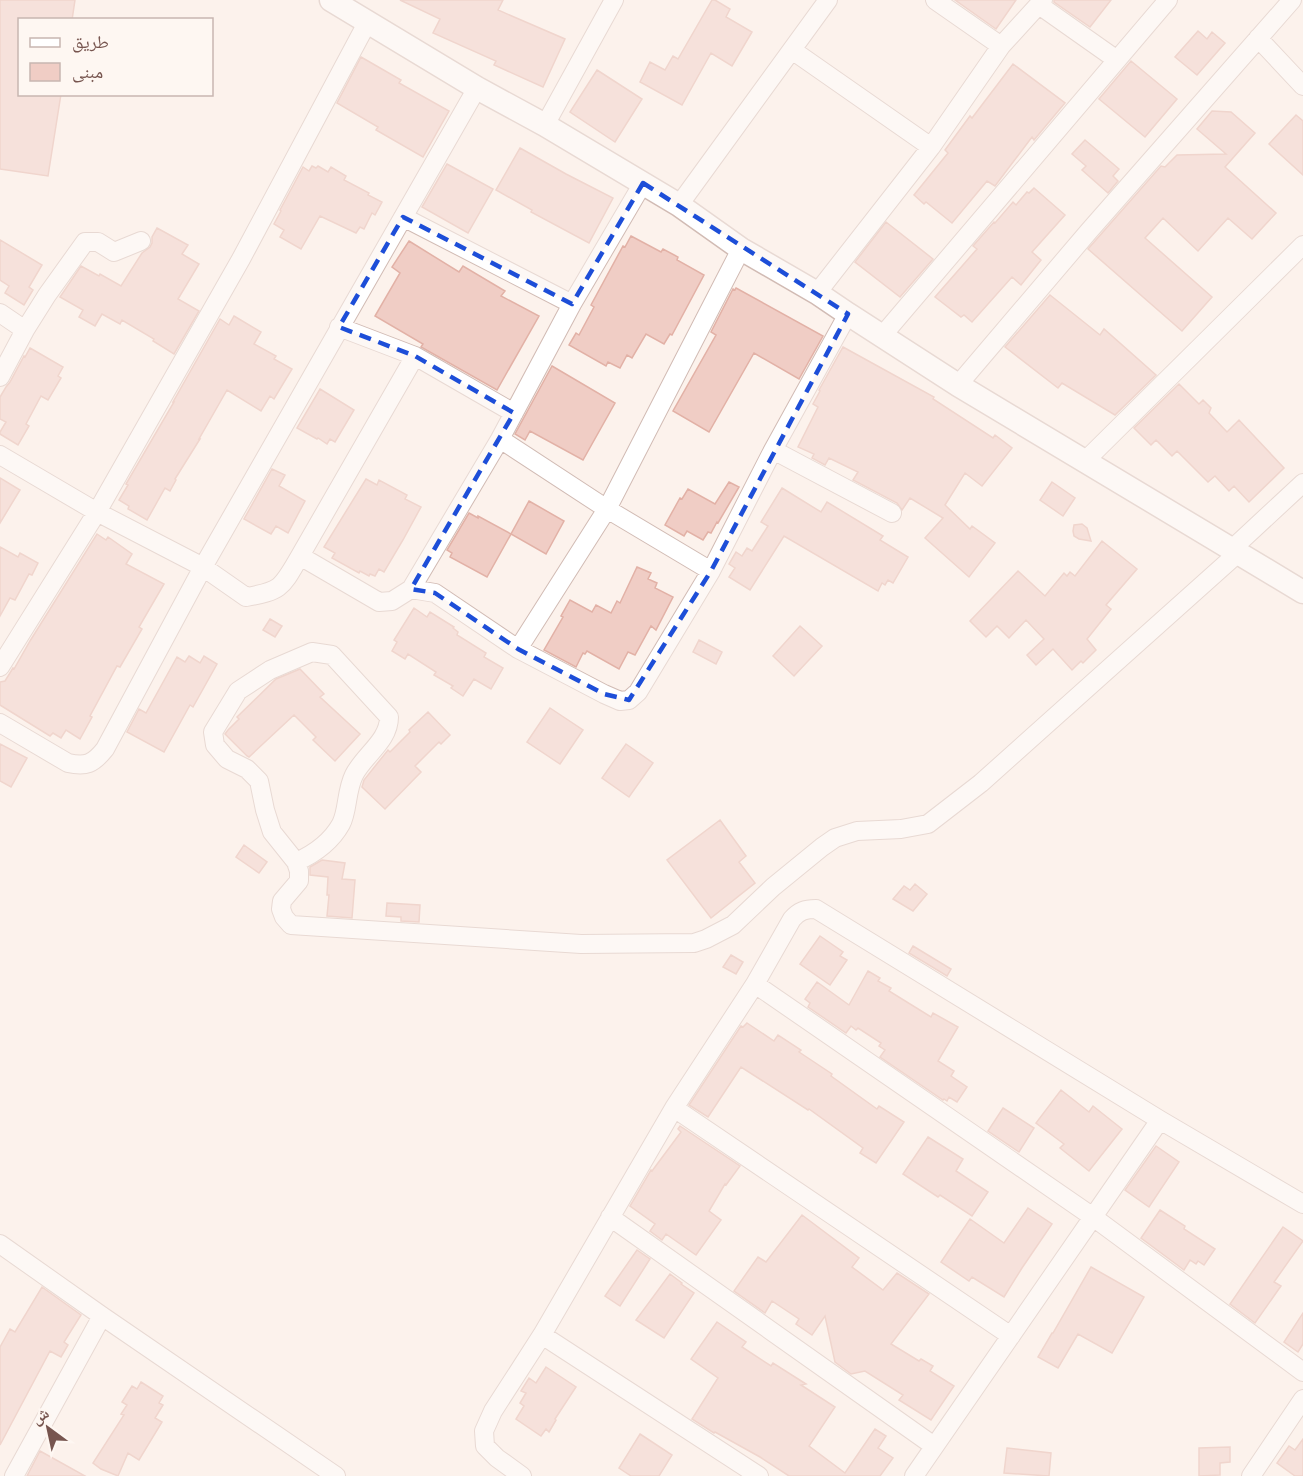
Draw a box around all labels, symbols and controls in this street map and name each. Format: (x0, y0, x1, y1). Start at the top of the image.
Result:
legend (18, 18, 213, 96)
text: طريق (72, 30, 109, 53)
text: مبنى (72, 60, 103, 83)
north arrow (18, 1398, 78, 1458)
text: ش (27, 1402, 52, 1428)

